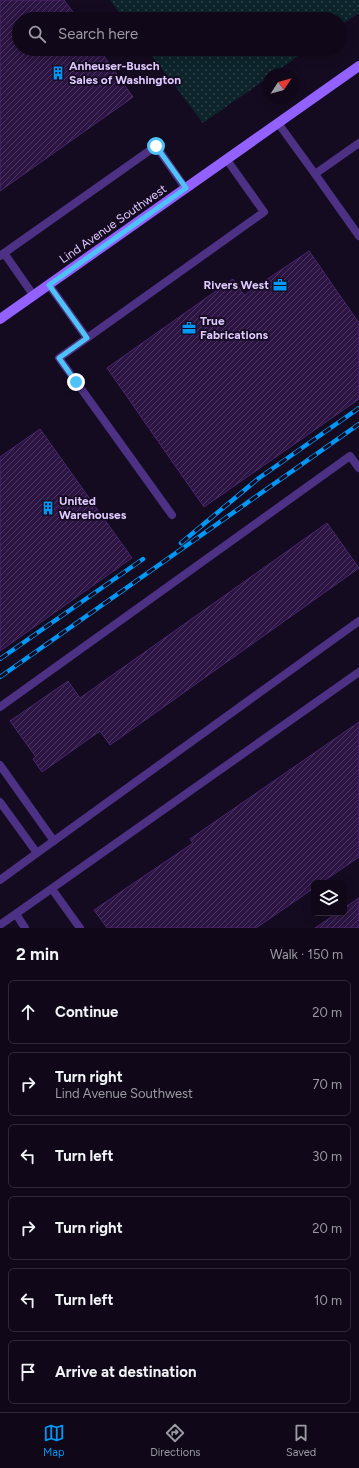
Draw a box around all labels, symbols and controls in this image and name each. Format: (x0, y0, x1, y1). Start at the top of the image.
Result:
search box (12, 12, 347, 56)
icon: search (26, 23, 48, 45)
text: Search here (58, 25, 138, 43)
place label: Anheuser-Busch Sales of Washington (69, 59, 181, 87)
building icon: Anheuser-Busch Sales of Washington (50, 65, 66, 81)
north arrow (263, 68, 299, 104)
route start (147, 137, 165, 155)
street label: Lind Avenue Southwest (57, 181, 170, 266)
office icon: Rivers West (272, 277, 288, 293)
place label: Rivers West (204, 278, 269, 292)
place label: True Fabrications (200, 314, 268, 342)
office icon: True Fabrications (181, 320, 197, 336)
route end (67, 373, 85, 391)
place label: United Warehouses (59, 494, 127, 522)
building icon: United Warehouses (40, 500, 56, 516)
map controls (311, 880, 347, 916)
button: layers (311, 880, 347, 916)
text: 2 min (16, 944, 59, 964)
text: Walk · 150 m (270, 947, 343, 962)
icon: ahead (17, 1001, 39, 1023)
text: Continue (55, 1003, 118, 1021)
text: 20 m (312, 1005, 342, 1020)
text: Turn right (55, 1068, 123, 1086)
icon: right (17, 1073, 39, 1095)
text: 70 m (312, 1077, 342, 1092)
text: Lind Avenue Southwest (55, 1086, 193, 1101)
icon: left (17, 1145, 39, 1167)
text: Turn left (55, 1147, 113, 1165)
text: 30 m (312, 1149, 342, 1164)
icon: right (17, 1217, 39, 1239)
text: Turn right (55, 1219, 123, 1237)
text: 20 m (312, 1221, 342, 1236)
icon: left (17, 1289, 39, 1311)
text: Turn left (55, 1291, 113, 1309)
text: 10 m (314, 1293, 342, 1308)
icon: arrive (17, 1361, 39, 1383)
text: Arrive at destination (55, 1363, 196, 1381)
tab: Map (43, 1422, 65, 1459)
tab: Directions (150, 1422, 200, 1459)
tab: Saved (286, 1422, 316, 1459)

